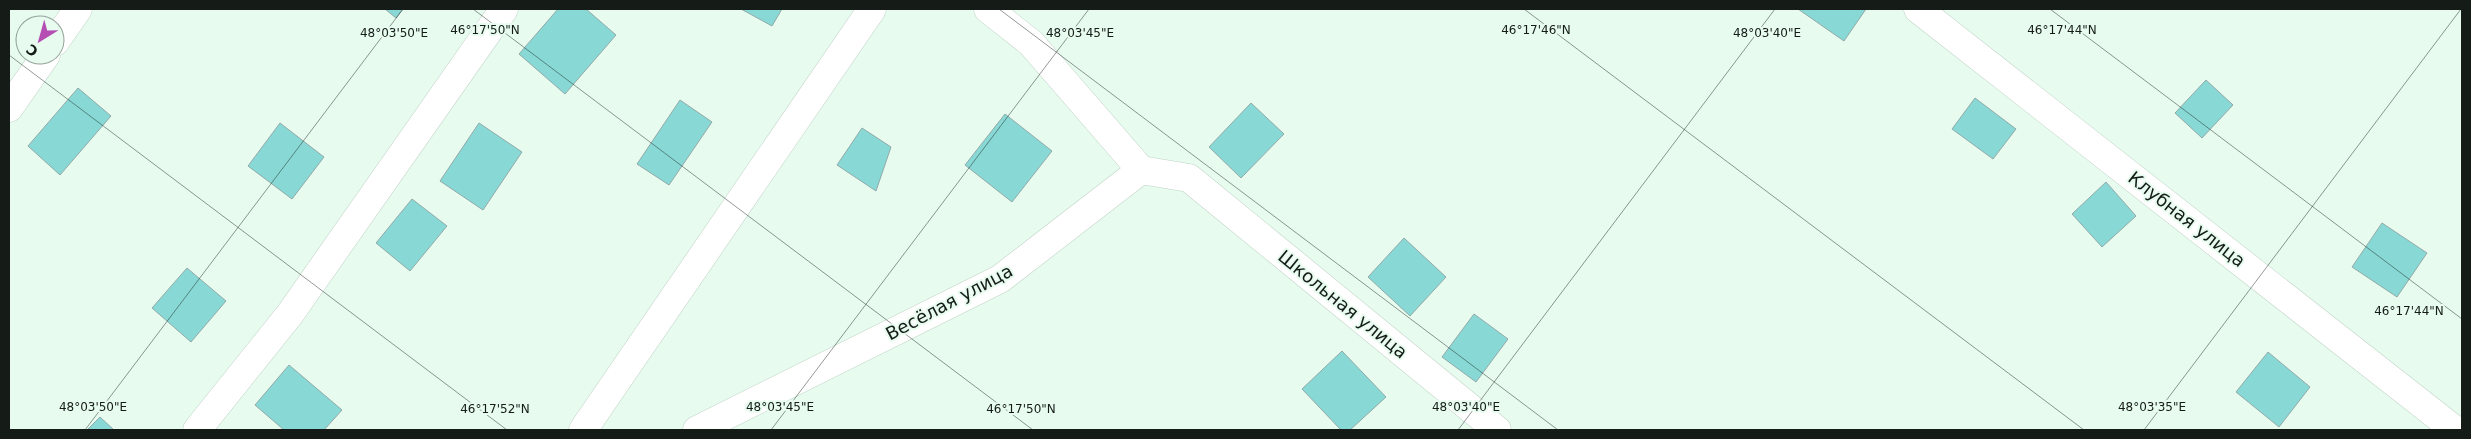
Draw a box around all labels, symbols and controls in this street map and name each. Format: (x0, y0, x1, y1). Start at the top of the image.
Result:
north arrow (15, 15, 65, 65)
text: 46°17'50"N (450, 23, 520, 37)
text: 46°17'46"N (1501, 23, 1571, 37)
text: 46°17'44"N (2027, 23, 2097, 37)
text: 48°03'50"E (360, 26, 428, 40)
text: 48°03'45"E (1046, 26, 1114, 40)
text: 48°03'40"E (1733, 26, 1801, 40)
text: С (23, 41, 41, 60)
street label: Клубная улица (2124, 167, 2250, 271)
street label: Школьная улица (1274, 246, 1412, 362)
street label: Весёлая улица (882, 260, 1016, 344)
text: 46°17'44"N (2374, 304, 2444, 318)
text: 48°03'50"E (59, 400, 127, 414)
text: 48°03'45"E (746, 400, 814, 414)
text: 48°03'40"E (1432, 400, 1500, 414)
text: 48°03'35"E (2118, 400, 2186, 414)
text: 46°17'52"N (460, 402, 530, 416)
text: 46°17'50"N (986, 402, 1056, 416)

